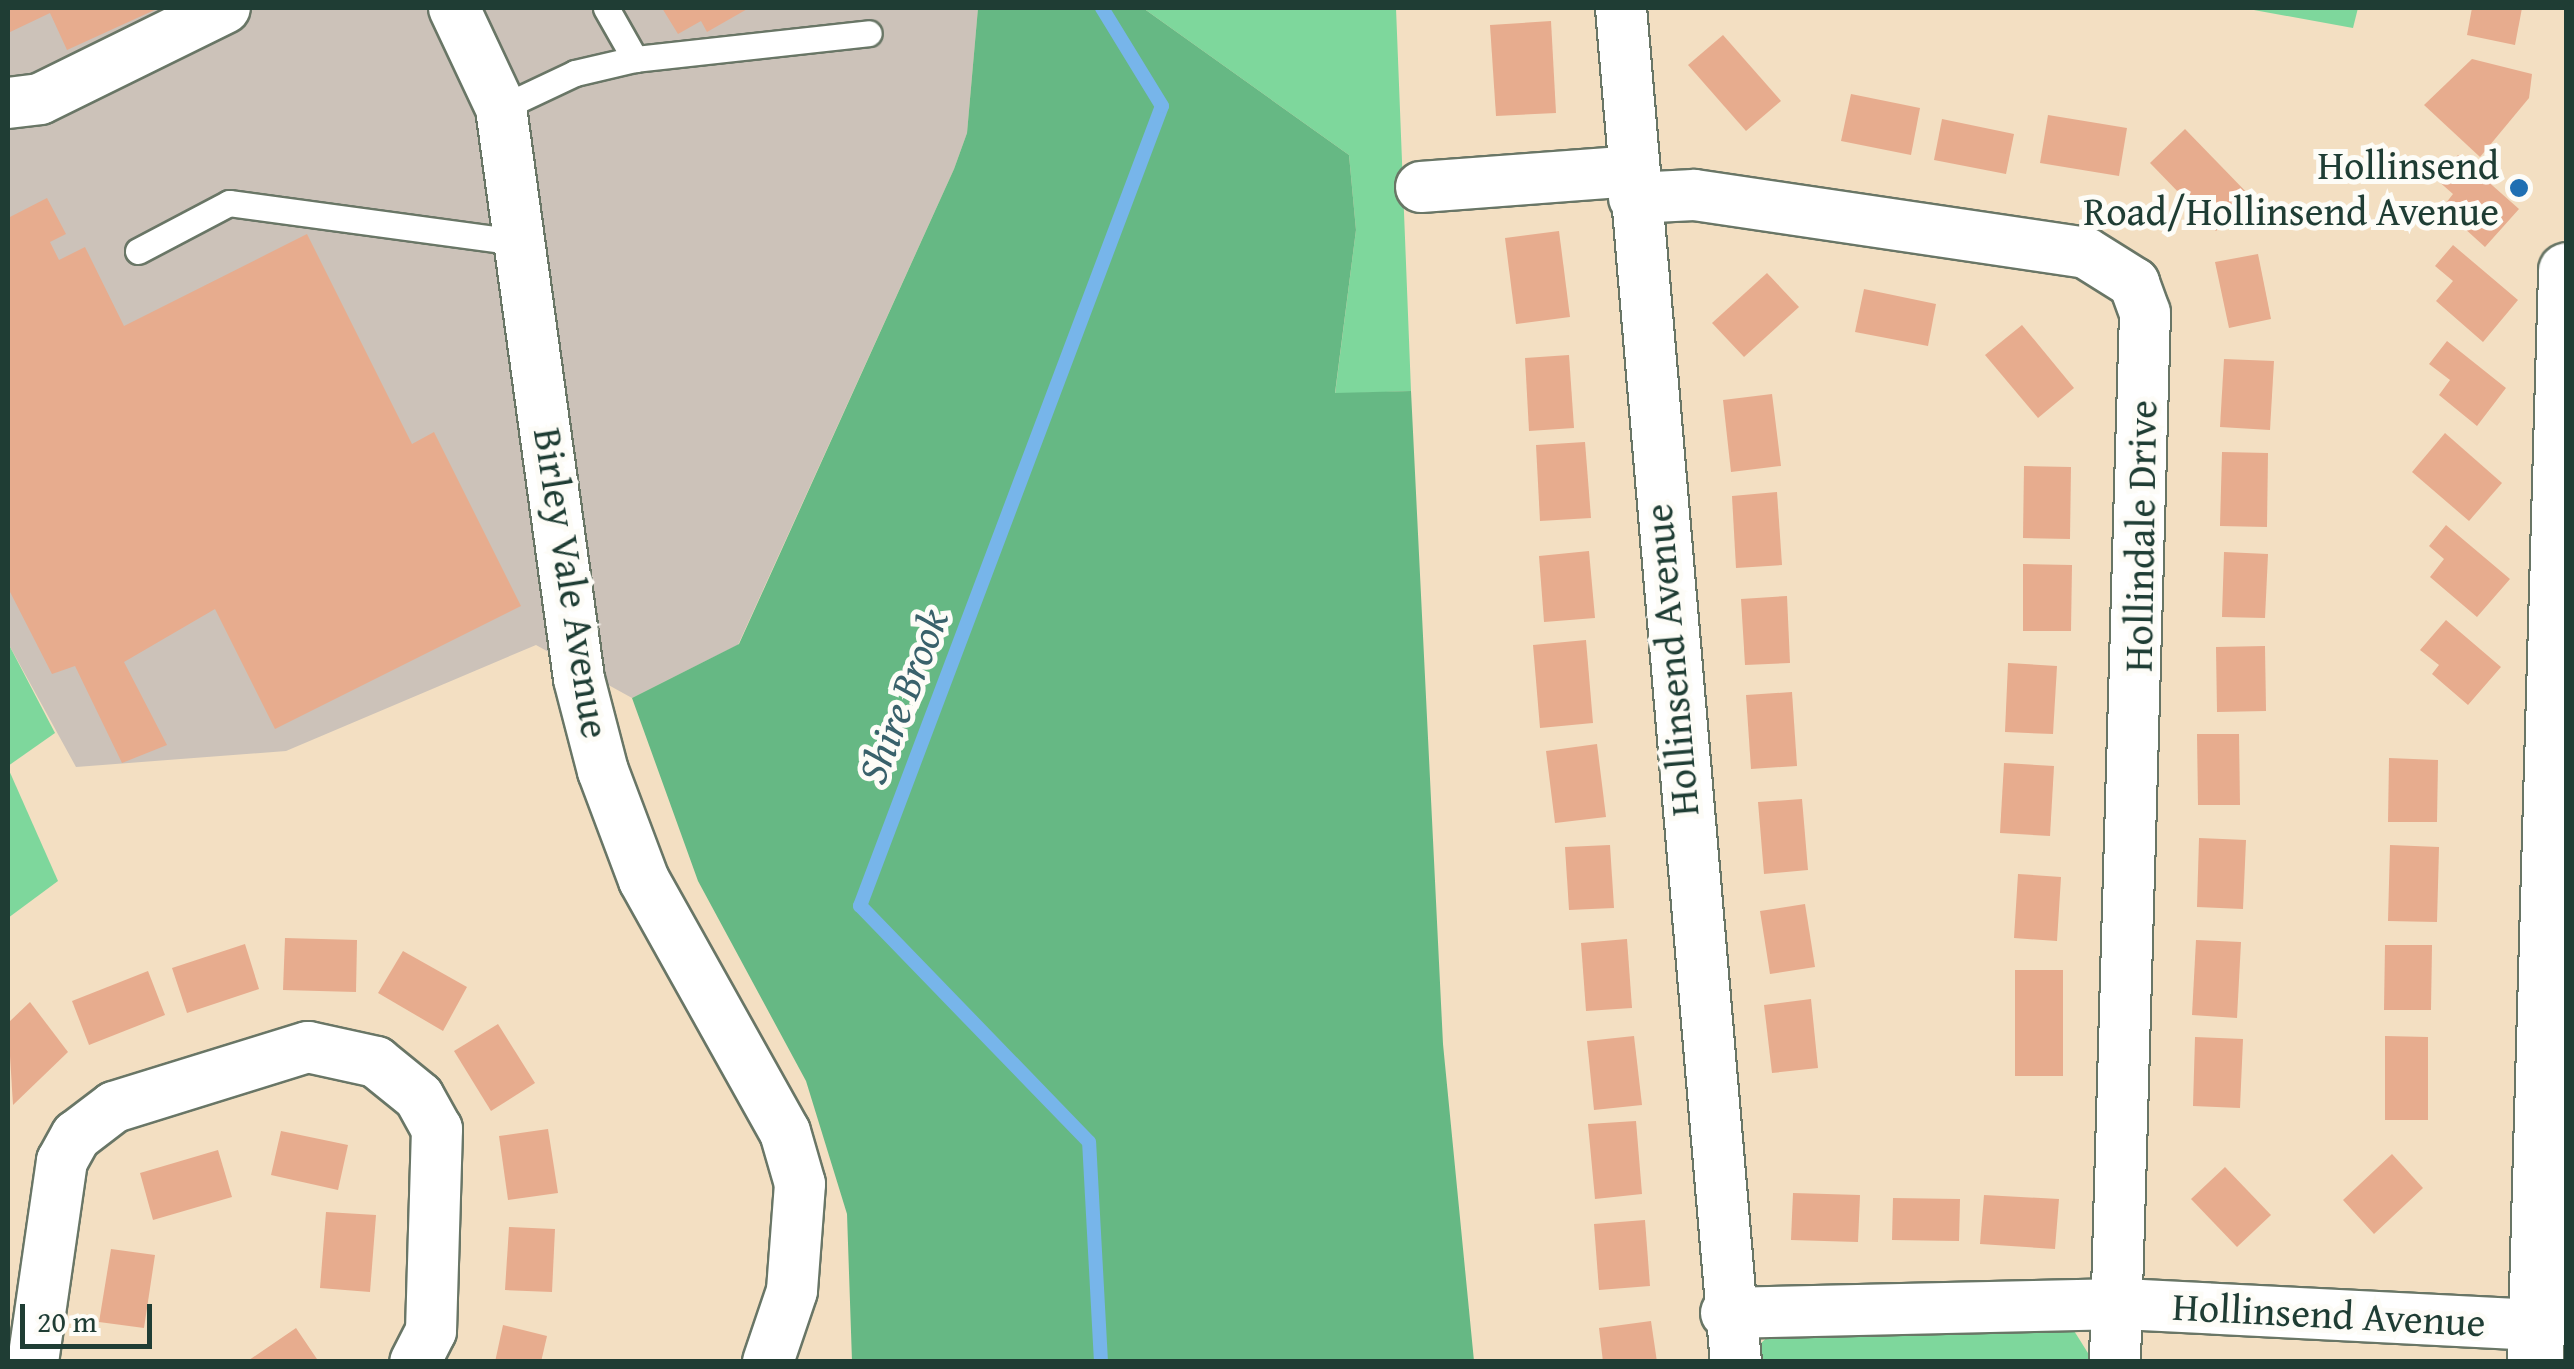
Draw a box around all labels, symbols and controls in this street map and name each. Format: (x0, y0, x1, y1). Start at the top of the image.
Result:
place label: Hollinsend Road/Hollinsend Avenue (2083, 141, 2499, 235)
marker: Hollinsend Road/Hollinsend Avenue (2508, 177, 2530, 199)
street label: Hollindale Drive (2114, 400, 2166, 672)
street label: Birley Vale Avenue (524, 424, 620, 742)
street label: Hollinsend Avenue (1633, 502, 1709, 818)
water label: Shire Brook (846, 602, 958, 790)
street label: Hollinsend Avenue (2171, 1282, 2487, 1346)
scale bar (25, 1284, 158, 1346)
text: 20 m (37, 1299, 97, 1343)

